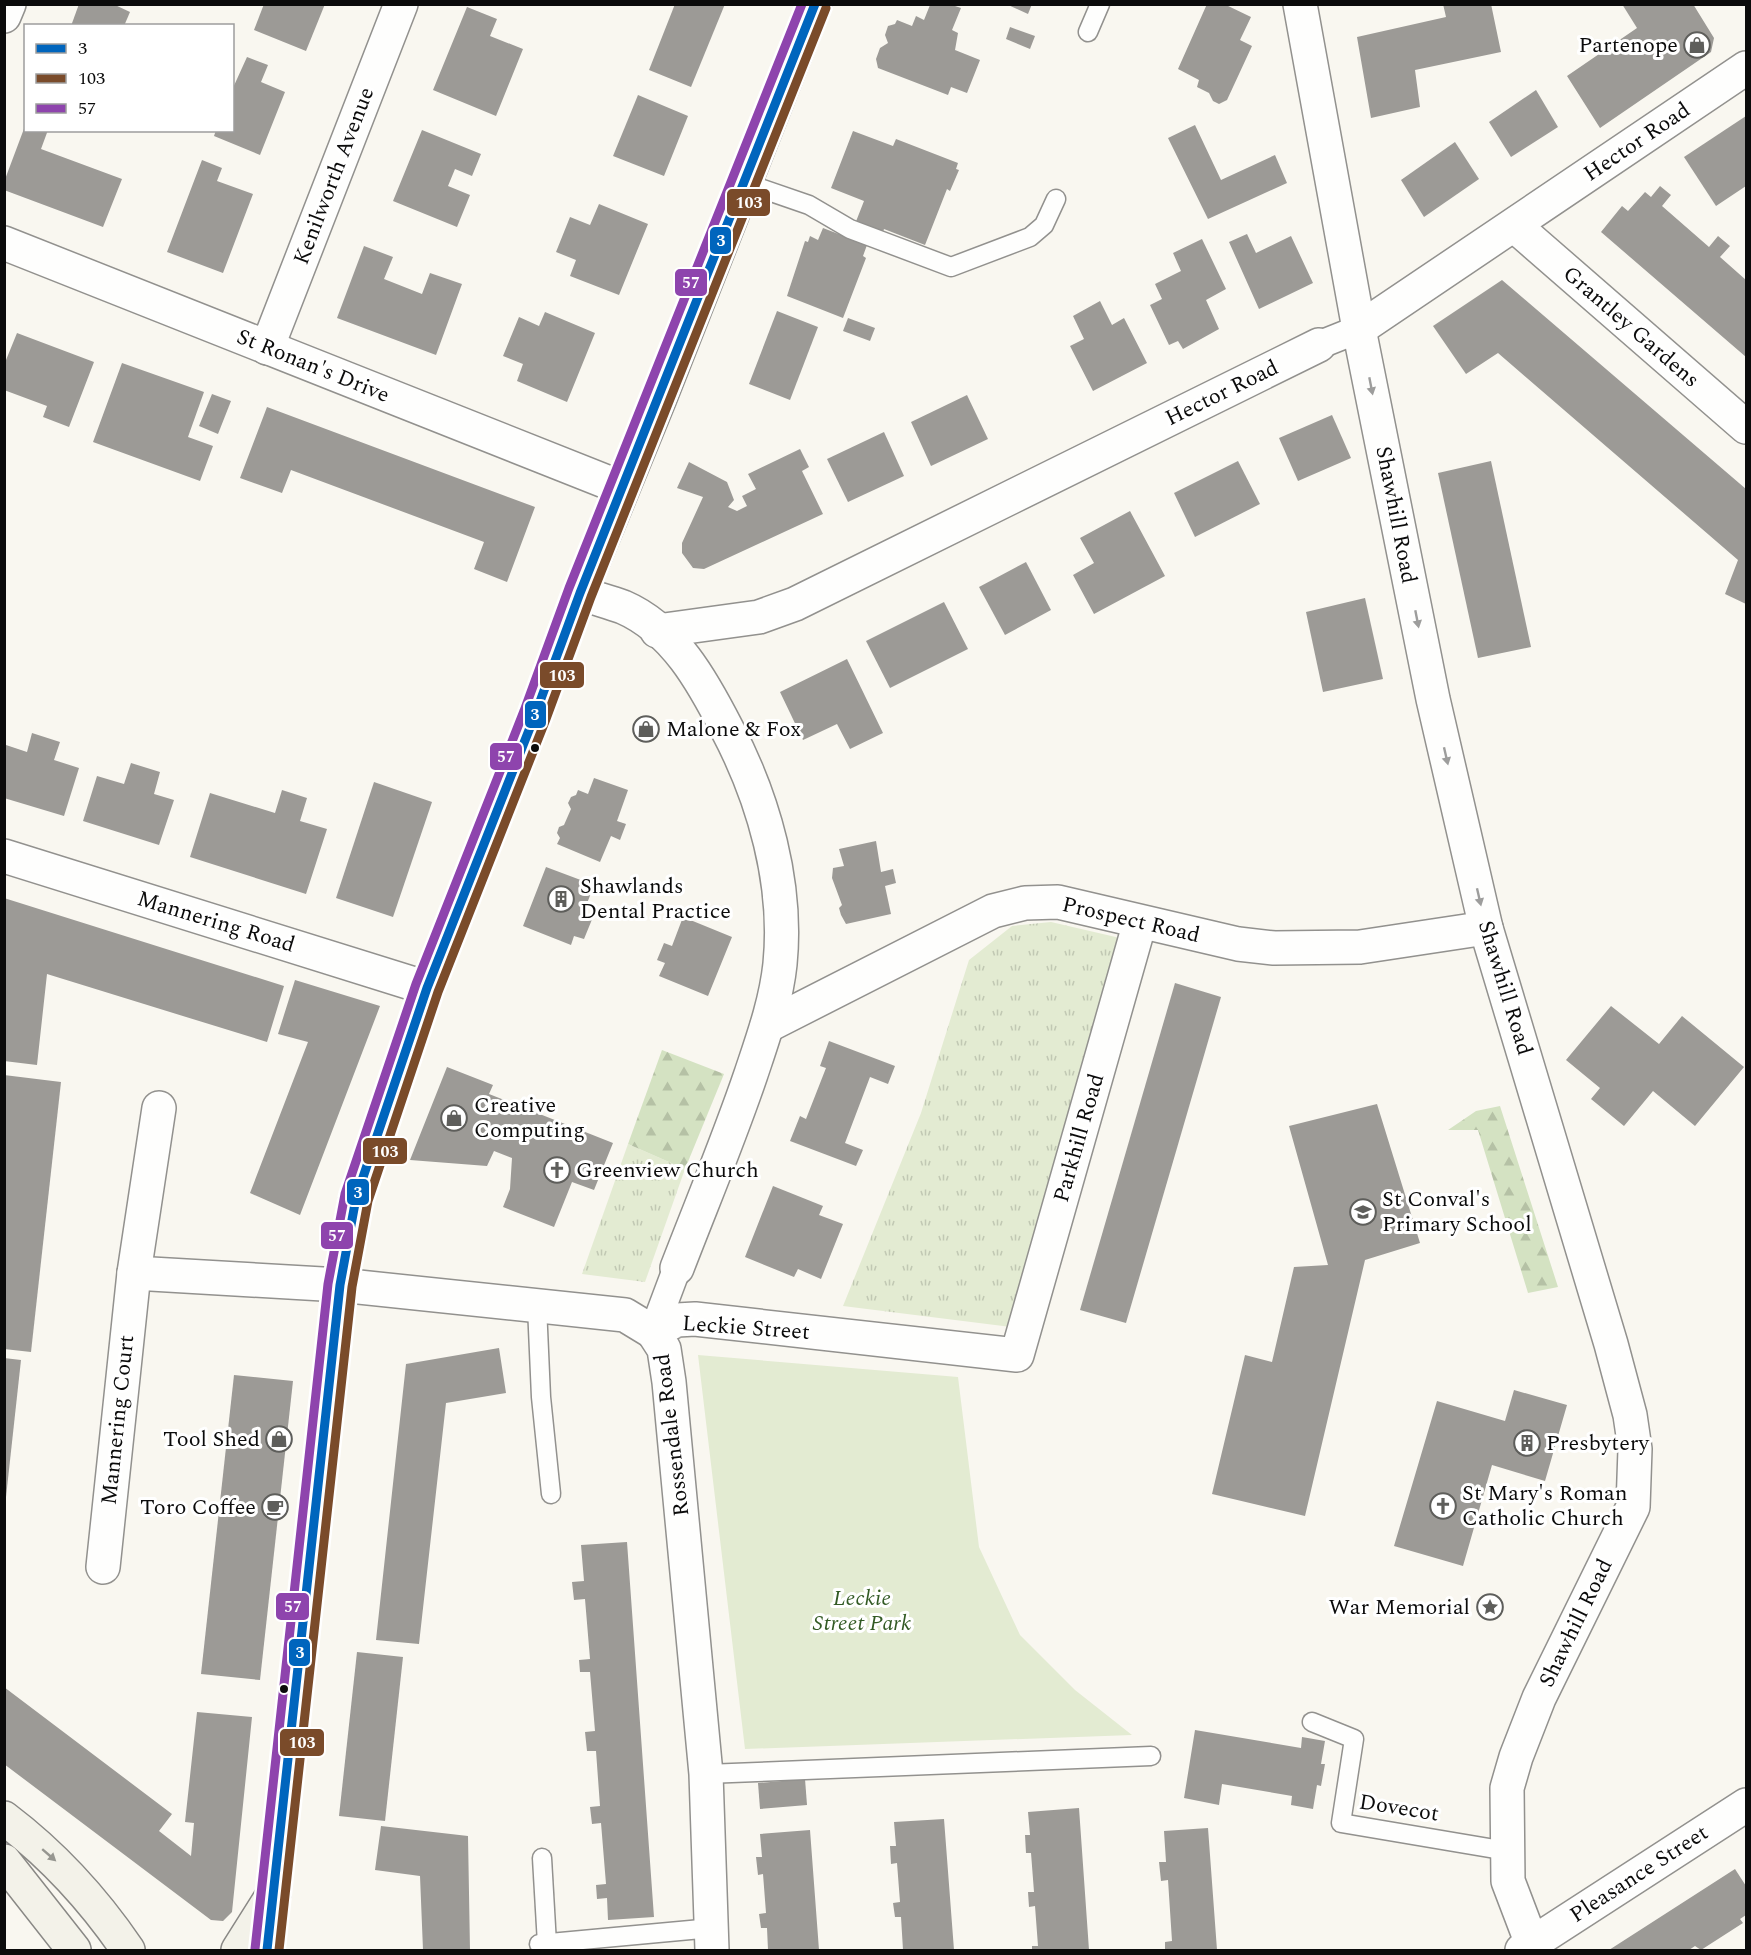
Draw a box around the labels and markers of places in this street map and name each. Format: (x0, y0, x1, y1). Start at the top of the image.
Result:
place label: Partenope (1579, 29, 1678, 62)
shop icon: Partenope (1682, 30, 1712, 60)
place label: Malone & Fox (666, 713, 801, 746)
shop icon: Malone & Fox (631, 714, 661, 744)
unlabelled marker (529, 742, 541, 754)
place label: Shawlands Dental Practice (580, 870, 731, 928)
building icon: Shawlands Dental Practice (546, 884, 576, 914)
place label: Creative Computing (474, 1089, 585, 1147)
shop icon: Creative Computing (439, 1103, 469, 1133)
place label: Greenview Church (576, 1154, 759, 1187)
church icon: Greenview Church (542, 1155, 572, 1185)
place label: St Conval's Primary School (1382, 1183, 1532, 1241)
school or university icon: St Conval's Primary School (1348, 1197, 1378, 1227)
place label: Tool Shed (163, 1423, 260, 1456)
shop icon: Tool Shed (264, 1424, 294, 1454)
place label: Presbytery (1546, 1427, 1651, 1460)
building icon: Presbytery (1512, 1428, 1542, 1458)
place label: St Mary's Roman Catholic Church (1462, 1477, 1628, 1535)
place label: Toro Coffee (140, 1491, 256, 1524)
church icon: St Mary's Roman Catholic Church (1428, 1491, 1458, 1521)
cafe icon: Toro Coffee (260, 1492, 290, 1522)
place label: War Memorial (1329, 1591, 1470, 1624)
place icon: War Memorial (1475, 1592, 1505, 1622)
unlabelled marker (278, 1683, 290, 1695)

